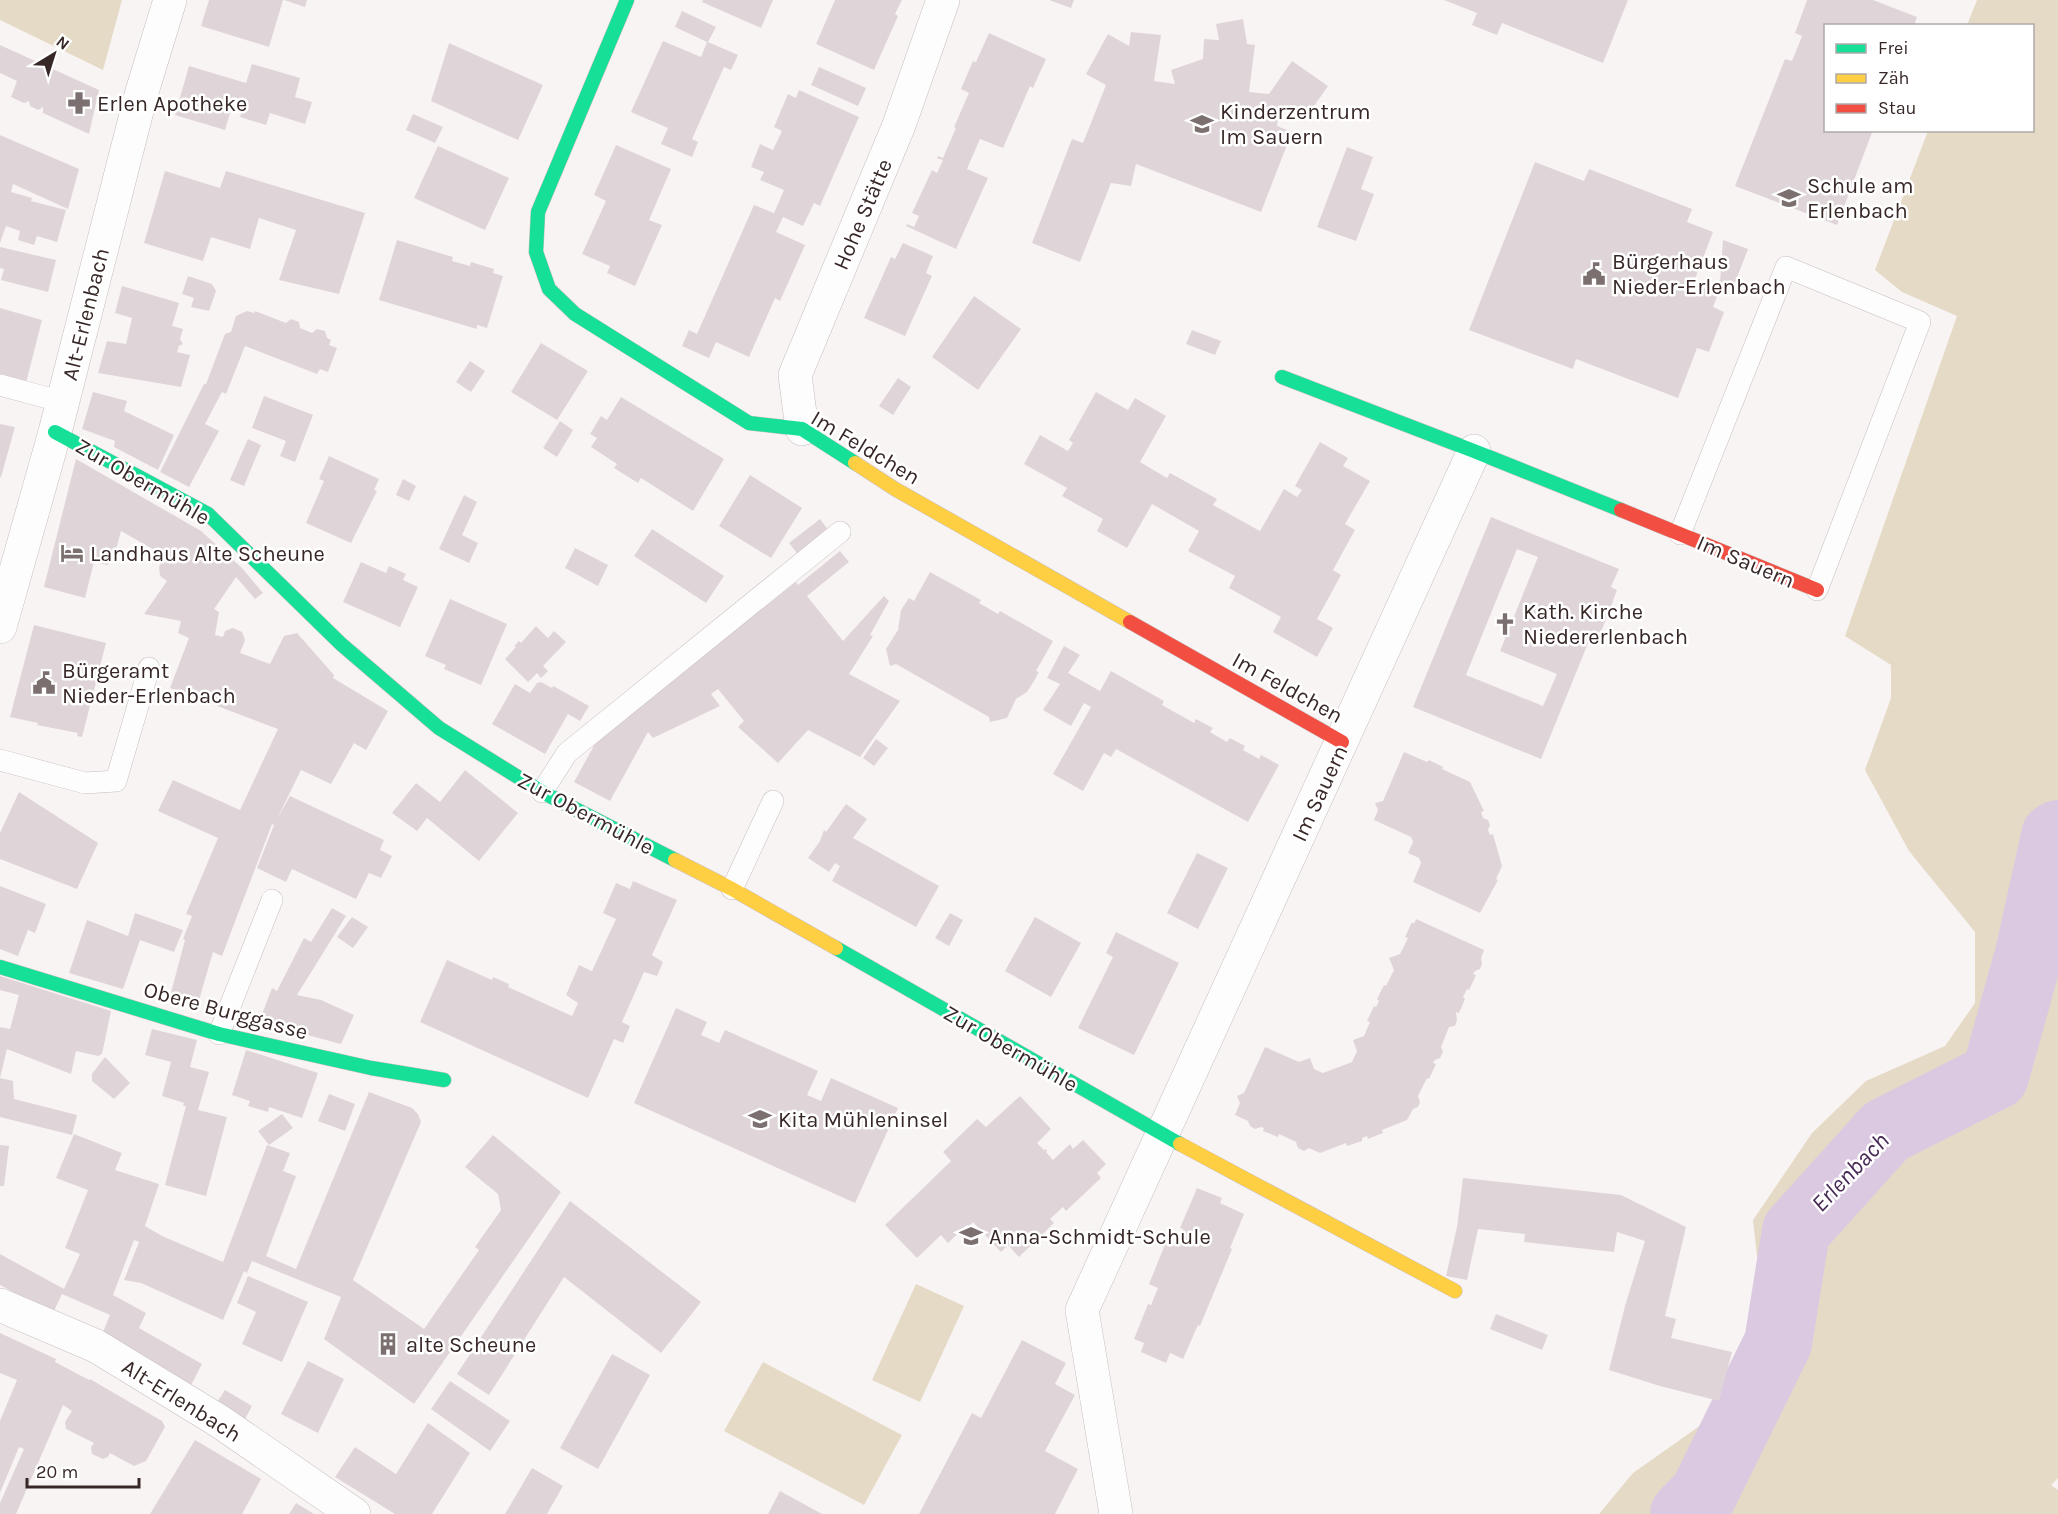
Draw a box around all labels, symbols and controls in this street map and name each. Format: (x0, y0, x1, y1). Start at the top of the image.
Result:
north arrow (24, 24, 84, 84)
legend (1824, 24, 2034, 132)
text: N (53, 32, 73, 54)
text: Frei (1878, 37, 1909, 59)
text: Zäh (1878, 67, 1909, 89)
pharmacy icon: Erlen Apotheke (66, 90, 92, 116)
place label: Erlen Apotheke (97, 91, 247, 117)
text: Stau (1878, 97, 1916, 119)
place label: Kinderzentrum Im Sauern (1220, 99, 1371, 150)
school or university icon: Kinderzentrum Im Sauern (1189, 111, 1215, 137)
street label: Hohe Stätte (828, 155, 898, 274)
place label: Schule am Erlenbach (1807, 173, 1914, 224)
school or university icon: Schule am Erlenbach (1776, 185, 1802, 211)
street label: Alt-Erlenbach (57, 245, 115, 383)
place label: Bürgerhaus Nieder-Erlenbach (1612, 249, 1786, 300)
public building icon: Bürgerhaus Nieder-Erlenbach (1581, 261, 1607, 287)
street label: Im Feldchen (806, 405, 925, 491)
street label: Zur Obermühle (71, 433, 214, 531)
street label: Im Sauern (1693, 530, 1798, 594)
hotel icon: Landhaus Alte Scheune (59, 540, 85, 566)
place label: Landhaus Alte Scheune (90, 541, 325, 567)
place label: Kath. Kirche Niedererlenbach (1523, 599, 1688, 650)
church icon: Kath. Kirche Niedererlenbach (1492, 611, 1518, 637)
street label: Im Feldchen (1228, 647, 1347, 729)
place label: Bürgeramt Nieder-Erlenbach (62, 658, 236, 709)
public building icon: Bürgeramt Nieder-Erlenbach (31, 670, 57, 696)
street label: Im Sauern (1286, 741, 1354, 846)
street label: Zur Obermühle (513, 767, 658, 861)
street label: Obere Burggasse (141, 977, 311, 1045)
street label: Zur Obermühle (939, 1000, 1082, 1098)
school or university icon: Kita Mühleninsel (747, 1106, 773, 1132)
place label: Kita Mühleninsel (778, 1107, 948, 1133)
water label: Erlenbach (1805, 1126, 1895, 1218)
school or university icon: Anna-Schmidt-Schule (958, 1223, 984, 1249)
place label: Anna-Schmidt-Schule (989, 1224, 1211, 1250)
building icon: alte Scheune (375, 1331, 401, 1357)
place label: alte Scheune (406, 1332, 536, 1358)
street label: Alt-Erlenbach (117, 1354, 246, 1448)
scale bar (27, 1451, 140, 1489)
text: 20 m (36, 1461, 78, 1483)

